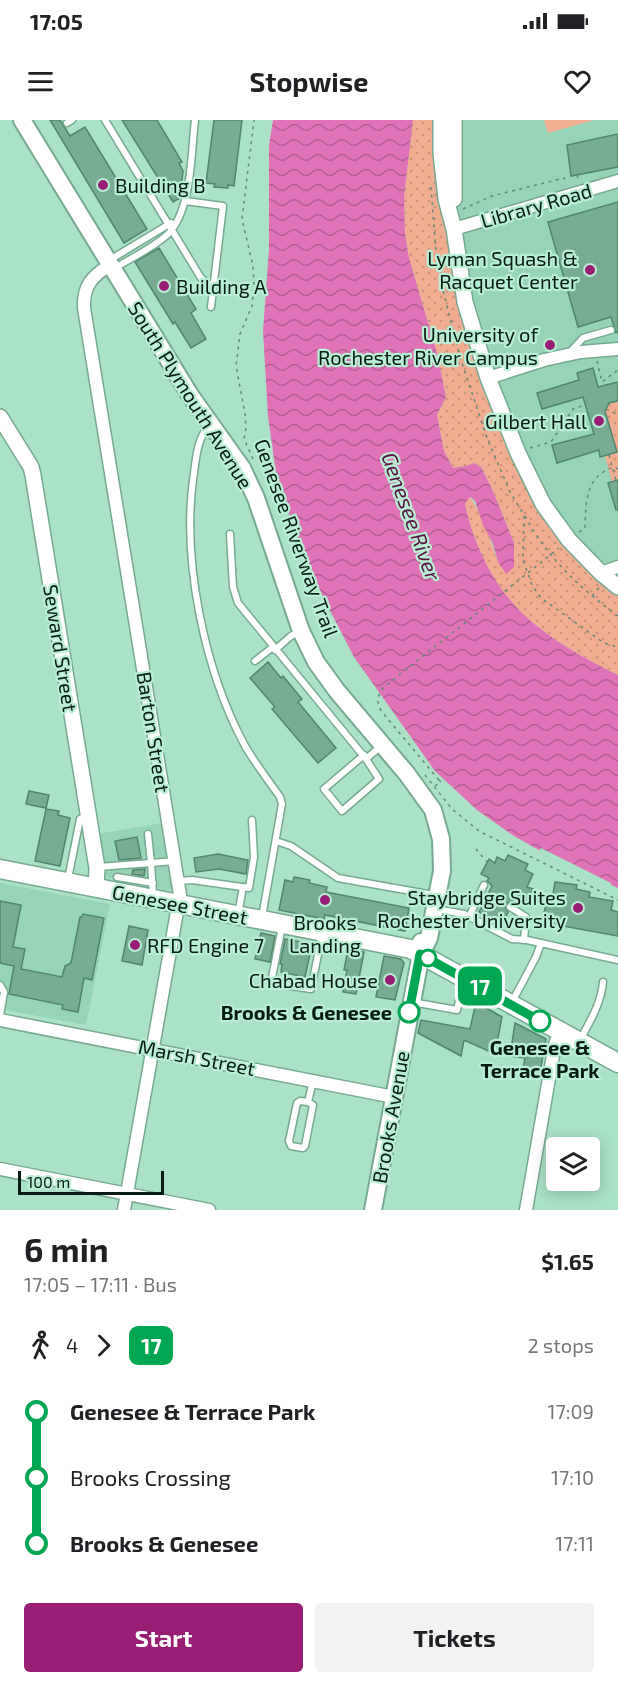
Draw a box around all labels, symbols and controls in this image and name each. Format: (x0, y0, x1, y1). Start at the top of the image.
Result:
text: 17:05 (30, 8, 83, 34)
icon: menu (24, 65, 57, 98)
text: Stopwise (250, 65, 368, 97)
icon: heart (561, 65, 594, 98)
place label: Building B (115, 173, 206, 197)
marker: Building B (96, 178, 110, 192)
street label: Library Road (478, 178, 594, 232)
place label: Lyman Squash & Racquet Center (427, 246, 578, 293)
marker: Lyman Squash & Racquet Center (583, 263, 597, 277)
place label: Building A (176, 274, 267, 298)
marker: Building A (157, 279, 171, 293)
street label: South Plymouth Avenue (124, 297, 258, 493)
place label: University of Rochester River Campus (318, 322, 538, 369)
marker: University of Rochester River Campus (543, 338, 557, 352)
place label: Gilbert Hall (485, 409, 587, 433)
marker: Gilbert Hall (592, 414, 606, 428)
street label: Genesee Riverway Trail (250, 435, 344, 641)
water label: Genesee River (377, 448, 447, 584)
street label: Seward Street (39, 583, 83, 714)
street label: Barton Street (133, 670, 175, 795)
street label: Genesee Street (110, 879, 250, 929)
place label: Staybridge Suites Rochester University (377, 885, 566, 932)
marker: Brooks Landing (318, 893, 332, 907)
marker: Staybridge Suites Rochester University (571, 901, 585, 915)
place label: Brooks Landing (289, 910, 361, 957)
place label: RFD Engine 7 (147, 933, 264, 957)
marker: RFD Engine 7 (128, 938, 142, 952)
unlabelled marker (419, 949, 437, 967)
line badge: 17 (453, 966, 507, 1006)
place label: Chabad House (249, 968, 378, 992)
marker: Chabad House (383, 973, 397, 987)
text: 17 (470, 974, 490, 999)
place label: Brooks & Genesee (221, 1000, 392, 1024)
marker: Brooks & Genesee (398, 1001, 420, 1023)
marker: Genesee & Terrace Park (529, 1010, 551, 1032)
street label: Marsh Street (137, 1034, 258, 1080)
place label: Genesee & Terrace Park (481, 1035, 600, 1082)
street label: Brooks Avenue (367, 1049, 413, 1185)
map controls (546, 1137, 600, 1191)
button: layers (546, 1137, 600, 1191)
scale bar (18, 1168, 164, 1196)
text: 100 m (27, 1172, 70, 1191)
text: 6 min (24, 1229, 109, 1269)
text: $1.65 (541, 1248, 594, 1274)
text: 17:05 – 17:11 · Bus (24, 1272, 177, 1296)
icon: walk (24, 1329, 57, 1362)
icon: forward (87, 1329, 120, 1362)
text: 4 (66, 1333, 78, 1357)
text: 17 (141, 1333, 161, 1358)
text: 2 stops (527, 1333, 594, 1357)
text: Genesee & Terrace Park (70, 1398, 315, 1424)
text: 17:09 (548, 1399, 594, 1423)
text: Brooks Crossing (70, 1464, 231, 1490)
text: 17:10 (551, 1465, 594, 1489)
text: Brooks & Genesee (70, 1530, 258, 1556)
text: 17:11 (555, 1531, 594, 1555)
button: Start (24, 1603, 303, 1672)
button: Tickets (315, 1603, 594, 1672)

